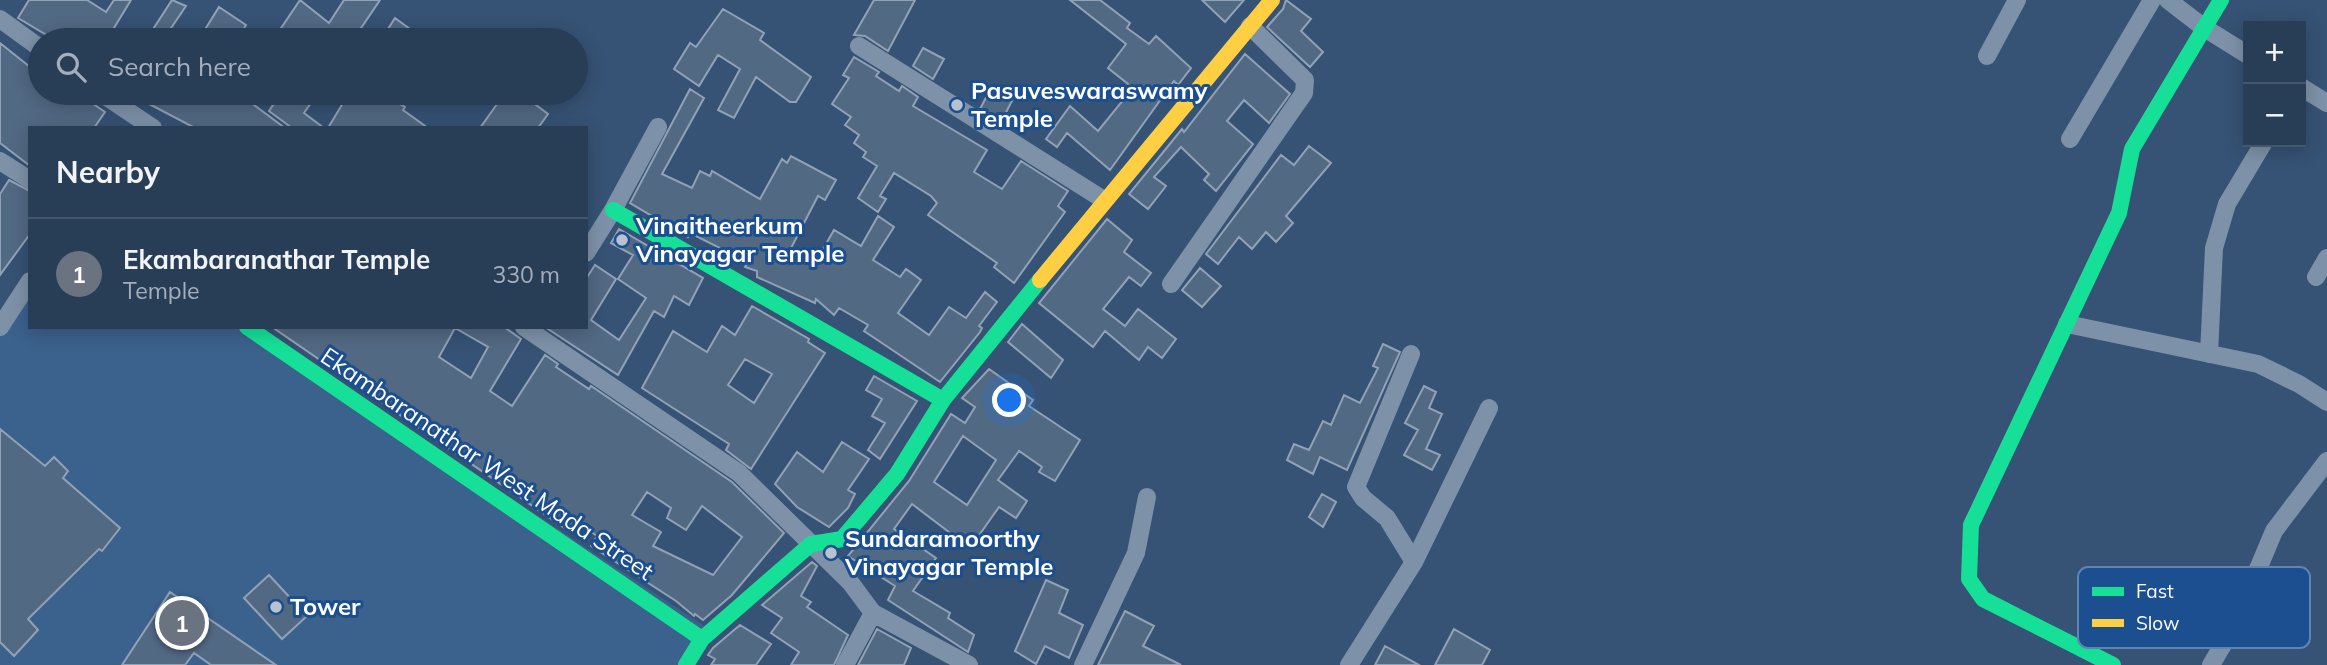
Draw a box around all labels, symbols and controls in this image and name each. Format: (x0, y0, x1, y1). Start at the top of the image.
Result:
map controls (2243, 21, 2306, 147)
button: + (2243, 21, 2306, 84)
search box (28, 28, 588, 105)
icon: search (52, 48, 90, 86)
text: Search here (108, 50, 251, 83)
place label: Pasuveswaraswamy Temple (971, 75, 1208, 133)
button: − (2243, 84, 2306, 147)
marker: Pasuveswaraswamy Temple (949, 97, 965, 113)
text: Nearby (56, 153, 160, 191)
place label: Vinaitheerkum Vinayagar Temple (635, 210, 844, 268)
marker: Vinaitheerkum Vinayagar Temple (614, 232, 630, 248)
text: Ekambaranathar Temple (123, 243, 430, 276)
text: 1 (72, 260, 86, 289)
text: 330 m (492, 260, 560, 289)
text: Temple (123, 276, 200, 305)
street label: Ekambaranathar West Mada Street (315, 340, 660, 586)
your location (992, 383, 1026, 417)
place label: Sundaramoorthy Vinayagar Temple (844, 523, 1053, 581)
marker: Sundaramoorthy Vinayagar Temple (823, 545, 839, 561)
legend (2078, 567, 2310, 648)
text: Fast (2136, 579, 2174, 603)
place label: Tower (290, 591, 361, 621)
pin: 1 (159, 597, 205, 649)
marker: Tower (268, 599, 284, 615)
text: Slow (2136, 611, 2180, 635)

